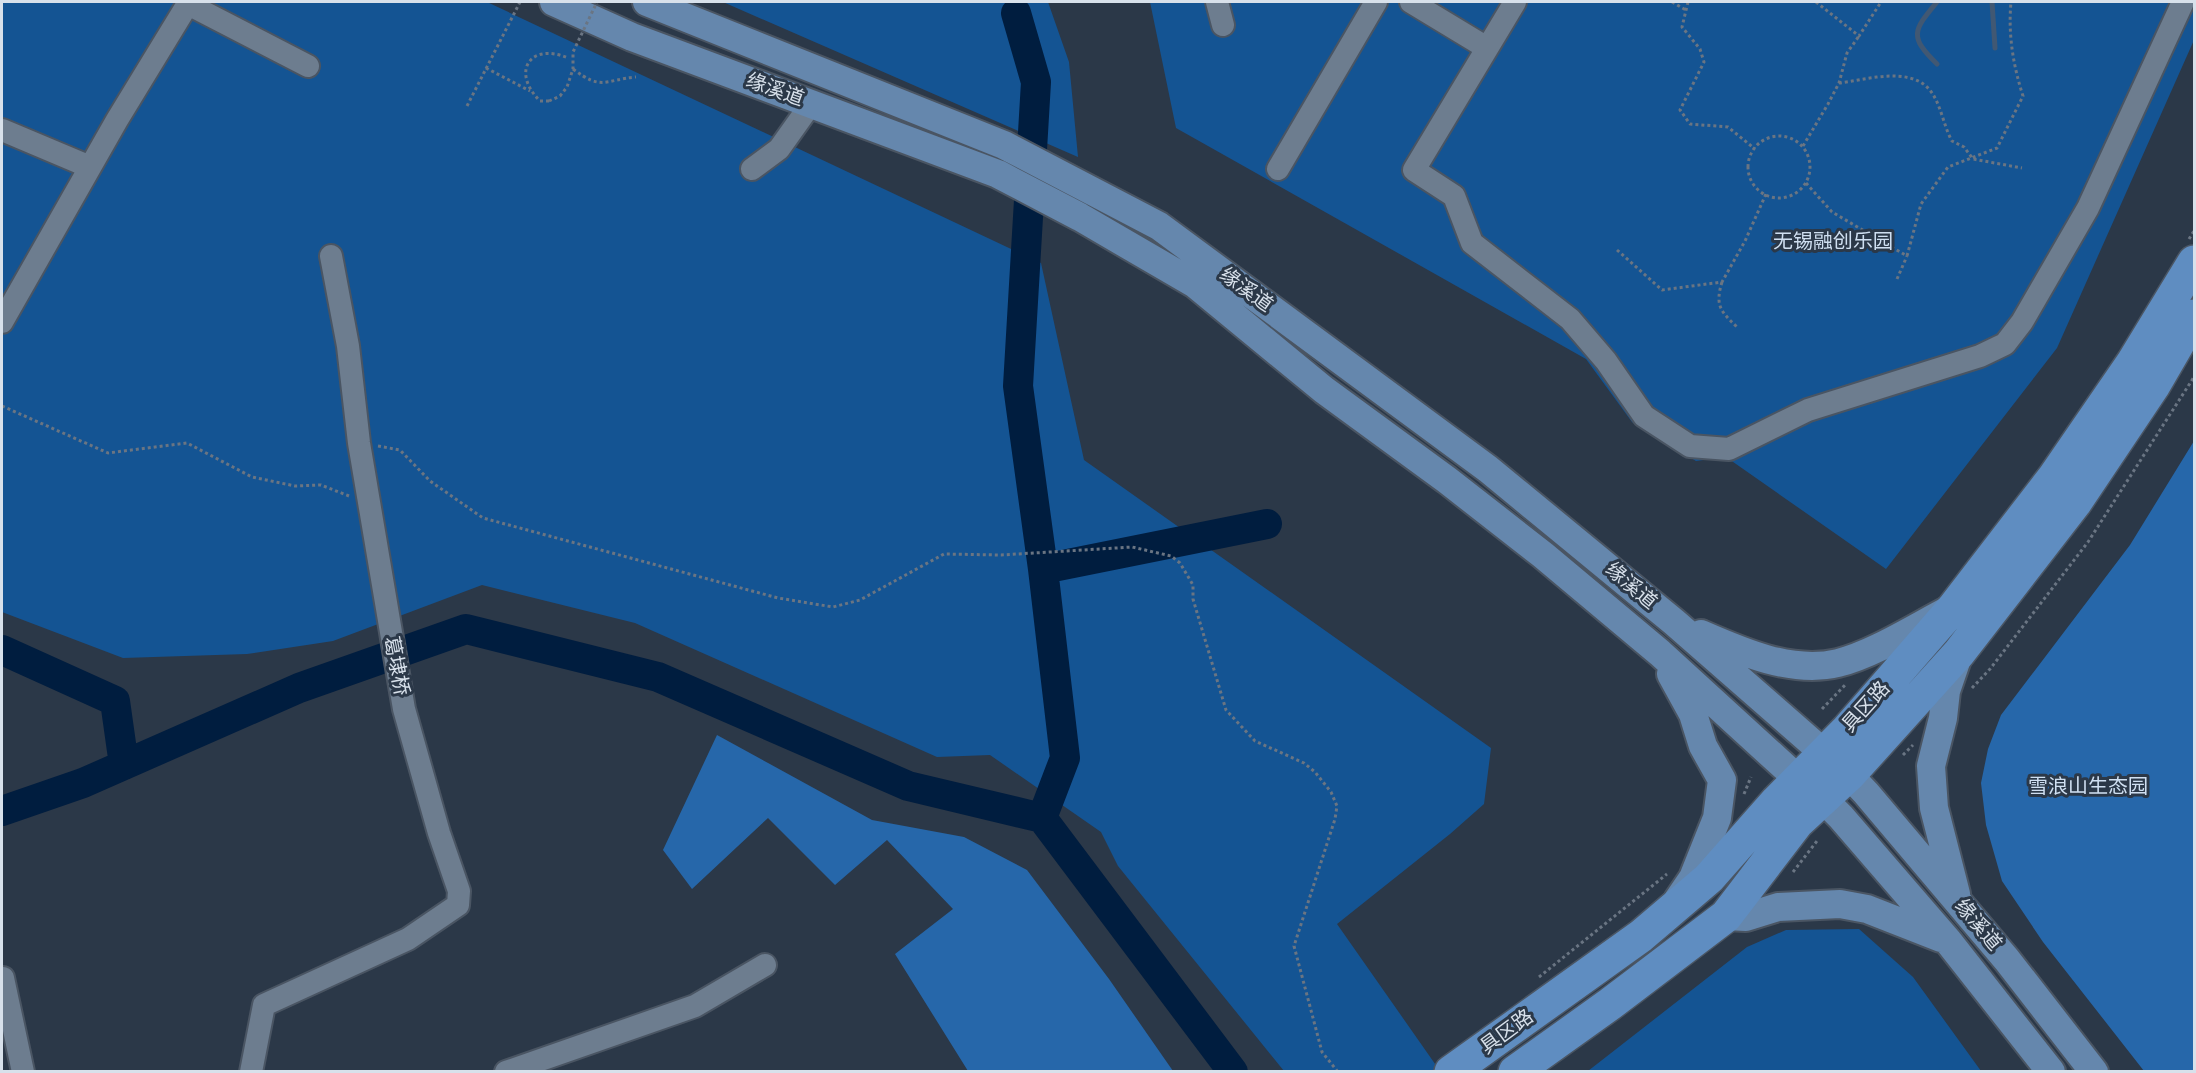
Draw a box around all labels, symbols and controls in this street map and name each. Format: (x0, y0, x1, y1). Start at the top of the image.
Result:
street label: 缘溪道 (743, 68, 807, 112)
park label: 无锡融创乐园 (1773, 230, 1893, 254)
street label: 缘溪道 (1215, 263, 1277, 317)
street label: 缘溪道 (1600, 558, 1662, 614)
street label: 葛埭桥 (378, 634, 414, 698)
street label: 具区路 (1837, 677, 1895, 737)
park label: 雪浪山生态园 (2028, 775, 2148, 799)
street label: 缘溪道 (1950, 894, 2006, 956)
street label: 具区路 (1476, 1005, 1538, 1059)

